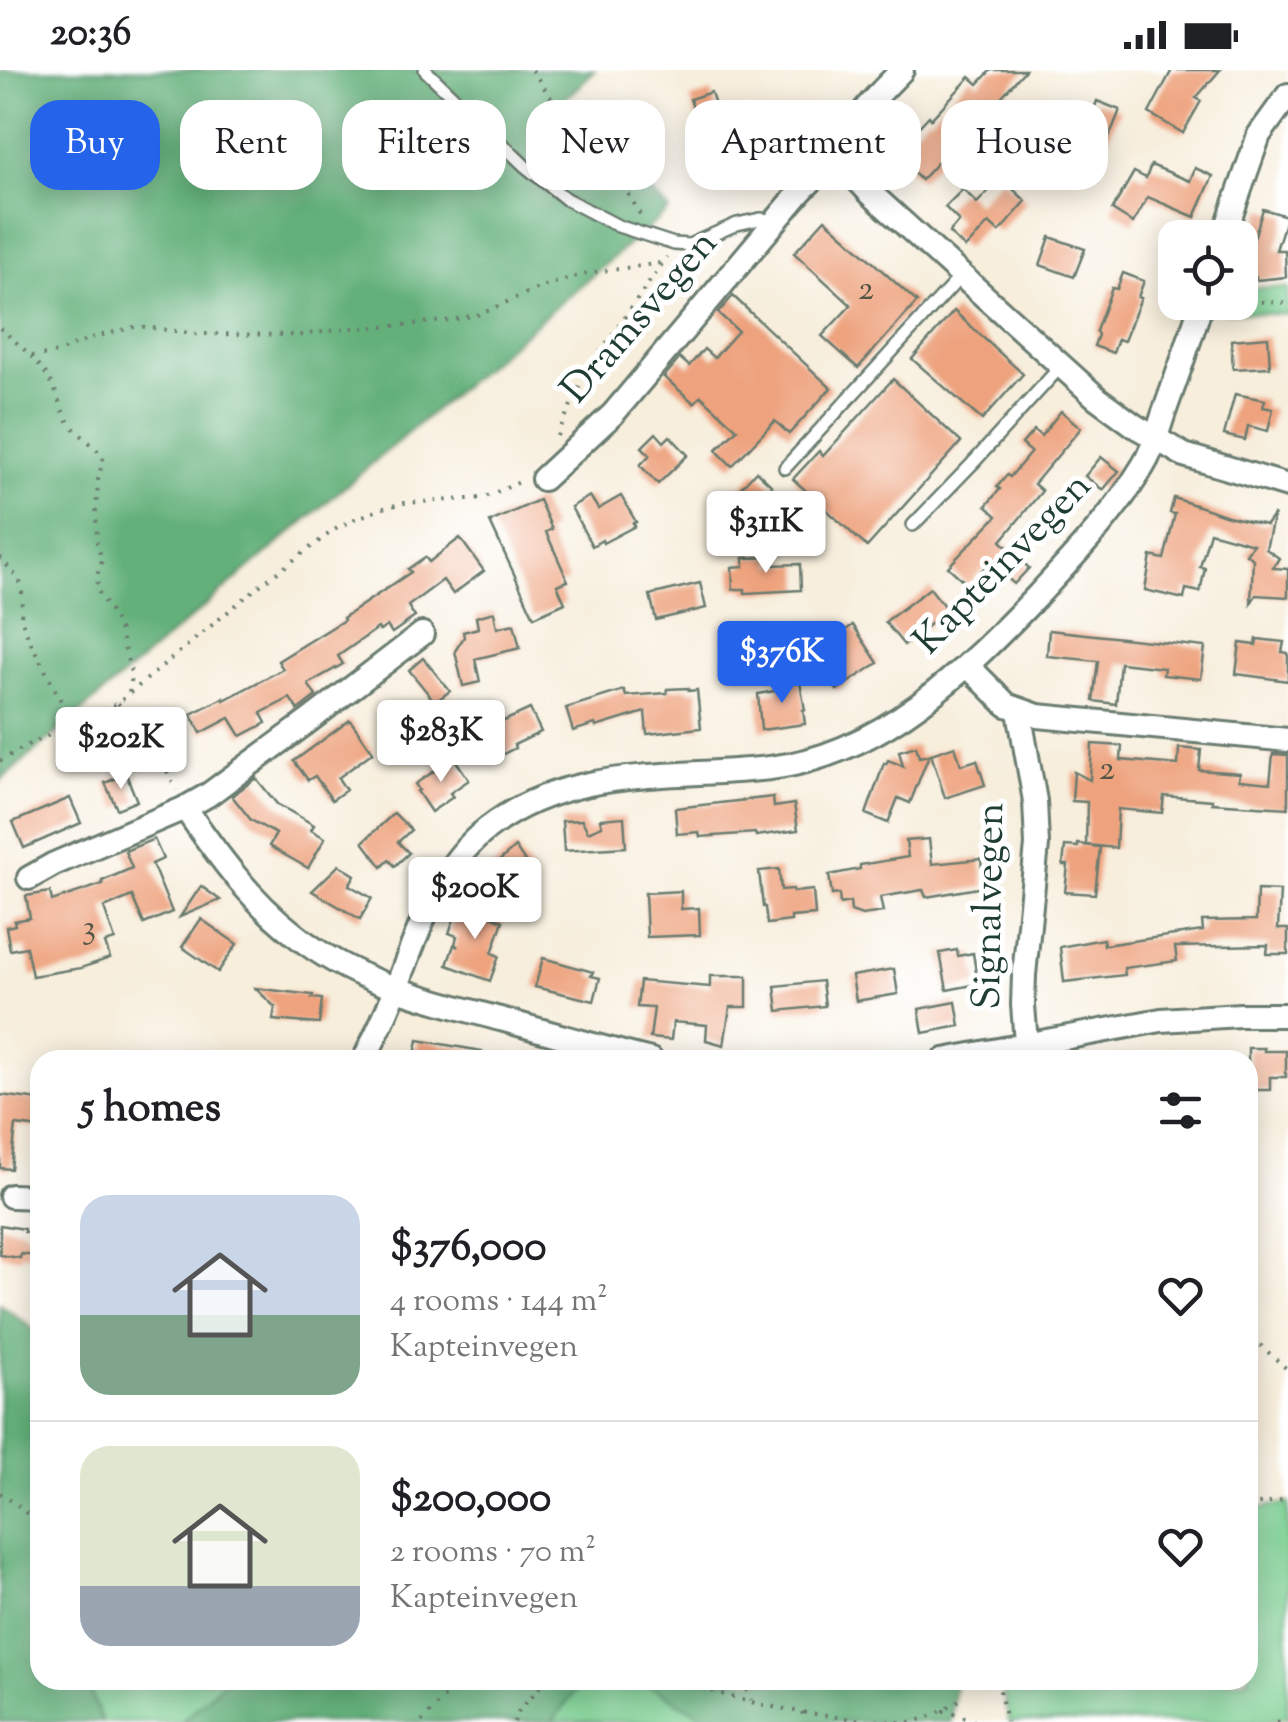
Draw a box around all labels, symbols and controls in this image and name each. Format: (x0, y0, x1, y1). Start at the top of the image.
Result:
text: 20:36 (50, 8, 131, 62)
chip: Buy (30, 100, 160, 190)
chip: Rent (180, 100, 322, 190)
chip: Filters (342, 100, 506, 190)
chip: New (526, 100, 665, 190)
chip: Apartment (685, 100, 921, 190)
chip: House (941, 100, 1108, 190)
street label: Dramsvegen (549, 219, 733, 417)
map controls (1158, 220, 1258, 320)
button: locate (1158, 220, 1258, 320)
house number: 2 (858, 265, 874, 316)
street label: Kapteinvegen (902, 461, 1106, 669)
pin: $311K (696, 491, 836, 576)
text: $311K (729, 500, 803, 546)
pin: $376K (712, 621, 852, 706)
text: $376K (739, 630, 825, 676)
pin: $283K (371, 700, 511, 785)
pin: $202K (51, 707, 191, 792)
text: $283K (399, 709, 483, 755)
text: $202K (78, 716, 164, 762)
house number: 2 (1099, 745, 1115, 796)
street label: Signalvegen (961, 802, 1021, 1010)
pin: $200K (405, 857, 545, 942)
text: $200K (430, 866, 520, 912)
house number: 3 (82, 904, 96, 955)
text: 5 homes (80, 1080, 221, 1140)
icon: filters (1153, 1083, 1208, 1138)
text: $376,000 (390, 1219, 546, 1279)
icon: home (160, 1235, 280, 1355)
icon: heart (1153, 1268, 1208, 1323)
text: 4 rooms · 144 m² (390, 1279, 608, 1325)
text: Kapteinvegen (390, 1325, 578, 1371)
text: $200,000 (390, 1470, 551, 1530)
icon: home (160, 1486, 280, 1606)
icon: heart (1153, 1519, 1208, 1574)
text: 2 rooms · 70 m² (390, 1530, 596, 1576)
text: Kapteinvegen (390, 1576, 578, 1622)

